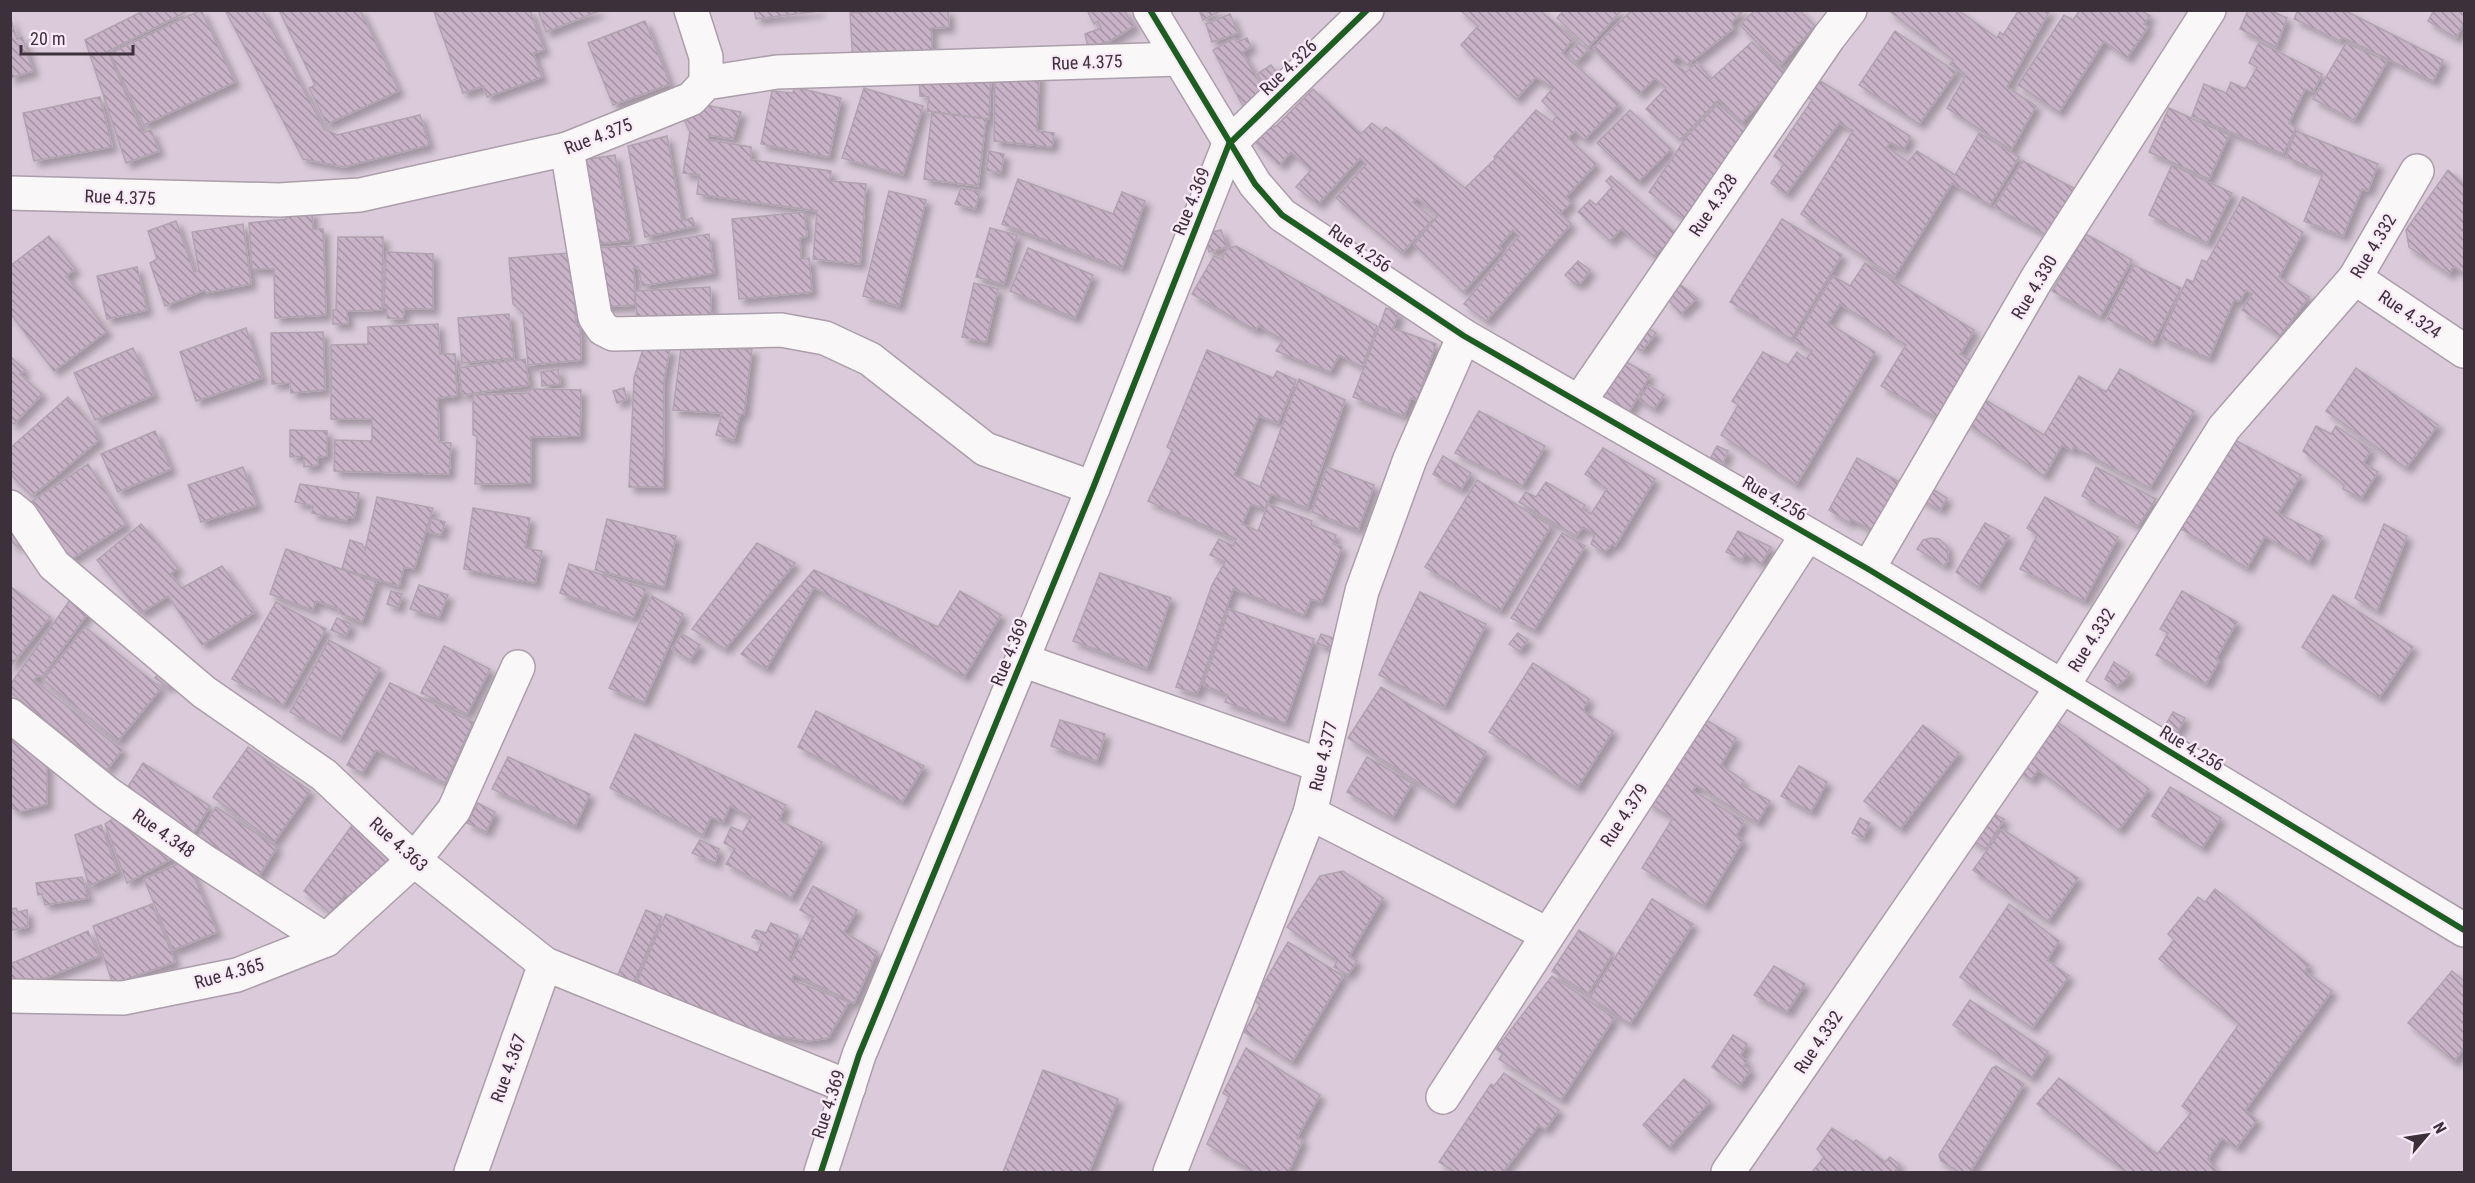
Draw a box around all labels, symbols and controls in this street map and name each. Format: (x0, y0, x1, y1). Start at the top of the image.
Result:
scale bar (21, 18, 134, 56)
text: 20 m (30, 28, 65, 49)
street label: Rue 4.326 (1255, 35, 1321, 99)
street label: Rue 4.375 (1051, 50, 1123, 74)
street label: Rue 4.375 (561, 113, 635, 159)
street label: Rue 4.369 (1168, 164, 1214, 238)
street label: Rue 4.328 (1684, 170, 1742, 240)
street label: Rue 4.375 (84, 185, 156, 209)
street label: Rue 4.332 (2346, 210, 2400, 282)
street label: Rue 4.256 (1325, 219, 1395, 277)
street label: Rue 4.330 (2007, 251, 2061, 323)
street label: Rue 4.324 (2375, 285, 2445, 343)
street label: Rue 4.256 (1739, 471, 1811, 525)
street label: Rue 4.332 (2063, 604, 2119, 676)
street label: Rue 4.369 (986, 615, 1032, 689)
street label: Rue 4.377 (1305, 719, 1341, 793)
street label: Rue 4.256 (2156, 721, 2228, 775)
street label: Rue 4.379 (1596, 779, 1652, 851)
street label: Rue 4.348 (129, 804, 199, 862)
street label: Rue 4.363 (366, 812, 432, 876)
street label: Rue 4.365 (192, 953, 266, 993)
street label: Rue 4.332 (1789, 1007, 1847, 1077)
street label: Rue 4.367 (486, 1031, 530, 1105)
street label: Rue 4.369 (807, 1067, 849, 1141)
north arrow (2397, 1105, 2457, 1165)
text: N (2429, 1119, 2450, 1137)

